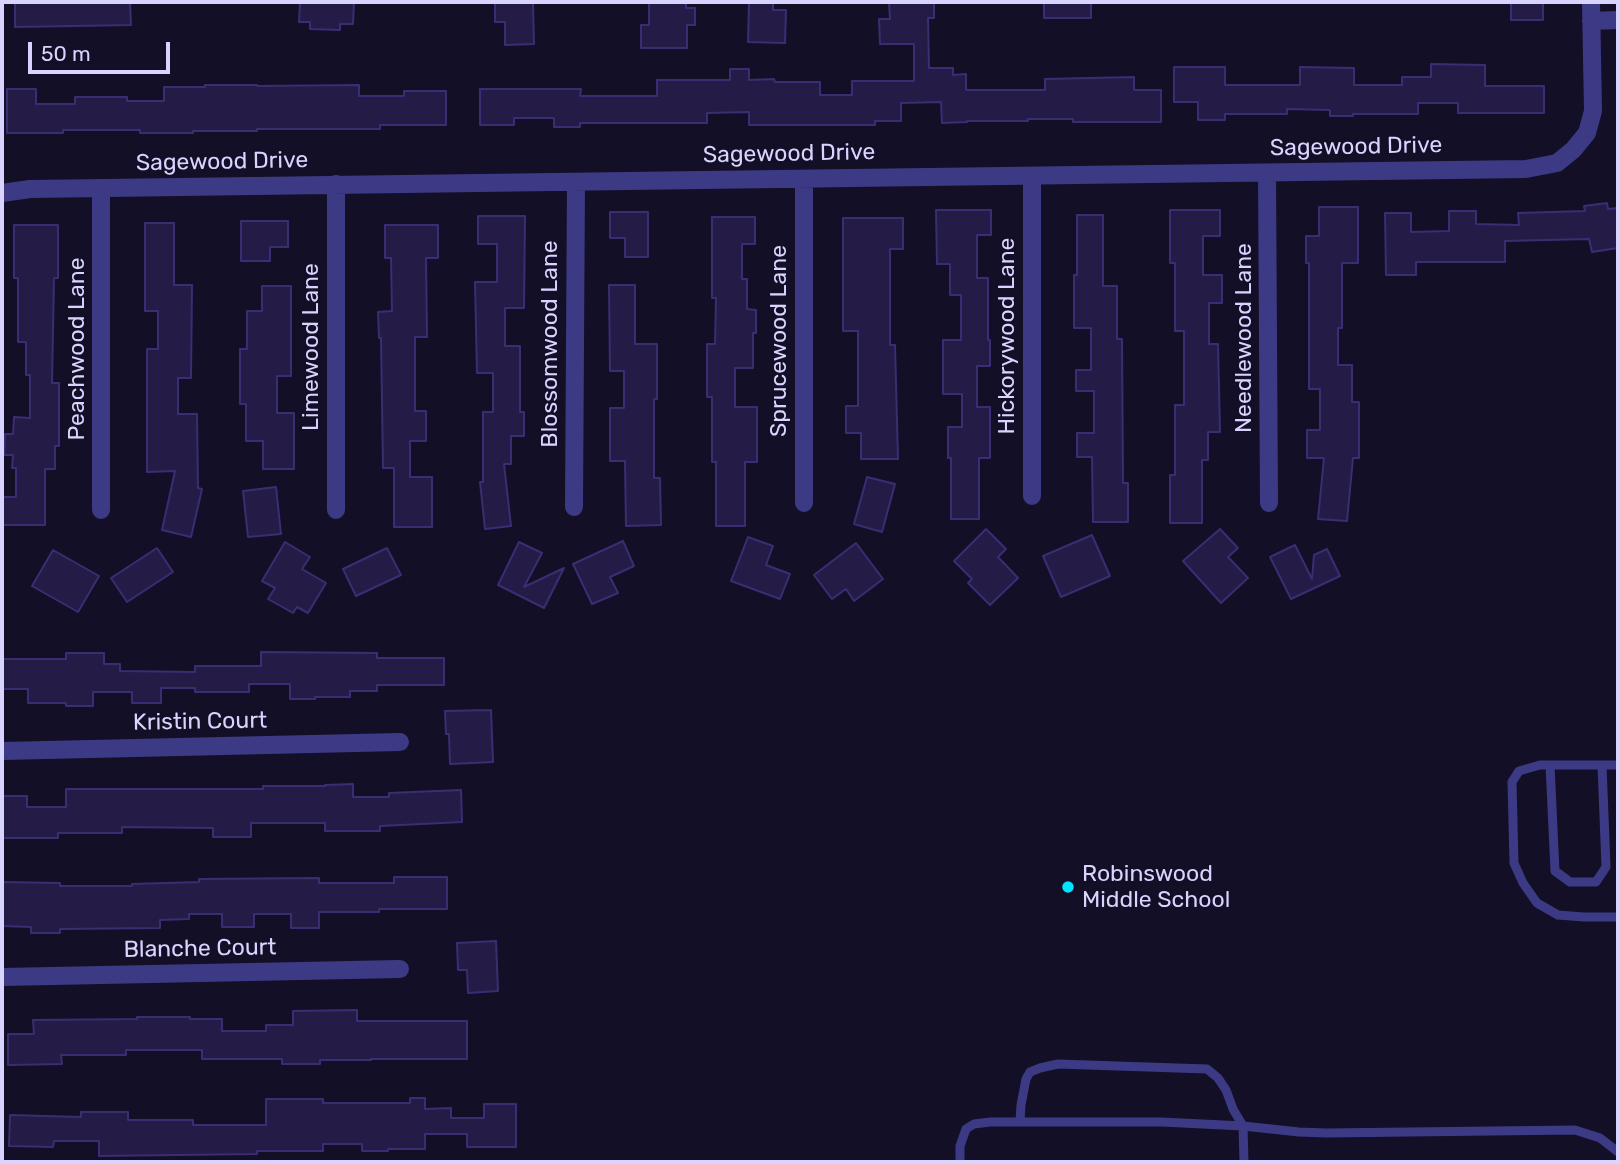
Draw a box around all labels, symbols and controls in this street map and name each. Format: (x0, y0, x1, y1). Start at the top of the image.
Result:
scale bar (32, 28, 173, 72)
text: 50 m (41, 41, 91, 66)
street label: Sagewood Drive (1270, 132, 1442, 162)
street label: Sagewood Drive (703, 139, 875, 169)
street label: Sagewood Drive (136, 147, 308, 177)
street label: Hickorywood Lane (993, 238, 1021, 434)
street label: Blossomwood Lane (536, 240, 564, 448)
street label: Needlewood Lane (1230, 243, 1258, 433)
street label: Sprucewood Lane (765, 245, 793, 437)
street label: Peachwood Lane (63, 257, 91, 441)
street label: Limewood Lane (297, 263, 325, 431)
street label: Kristin Court (133, 707, 267, 737)
place label: Robinswood Middle School (1082, 860, 1230, 914)
marker: Robinswood Middle School (1060, 879, 1076, 895)
street label: Blanche Court (123, 934, 277, 964)

